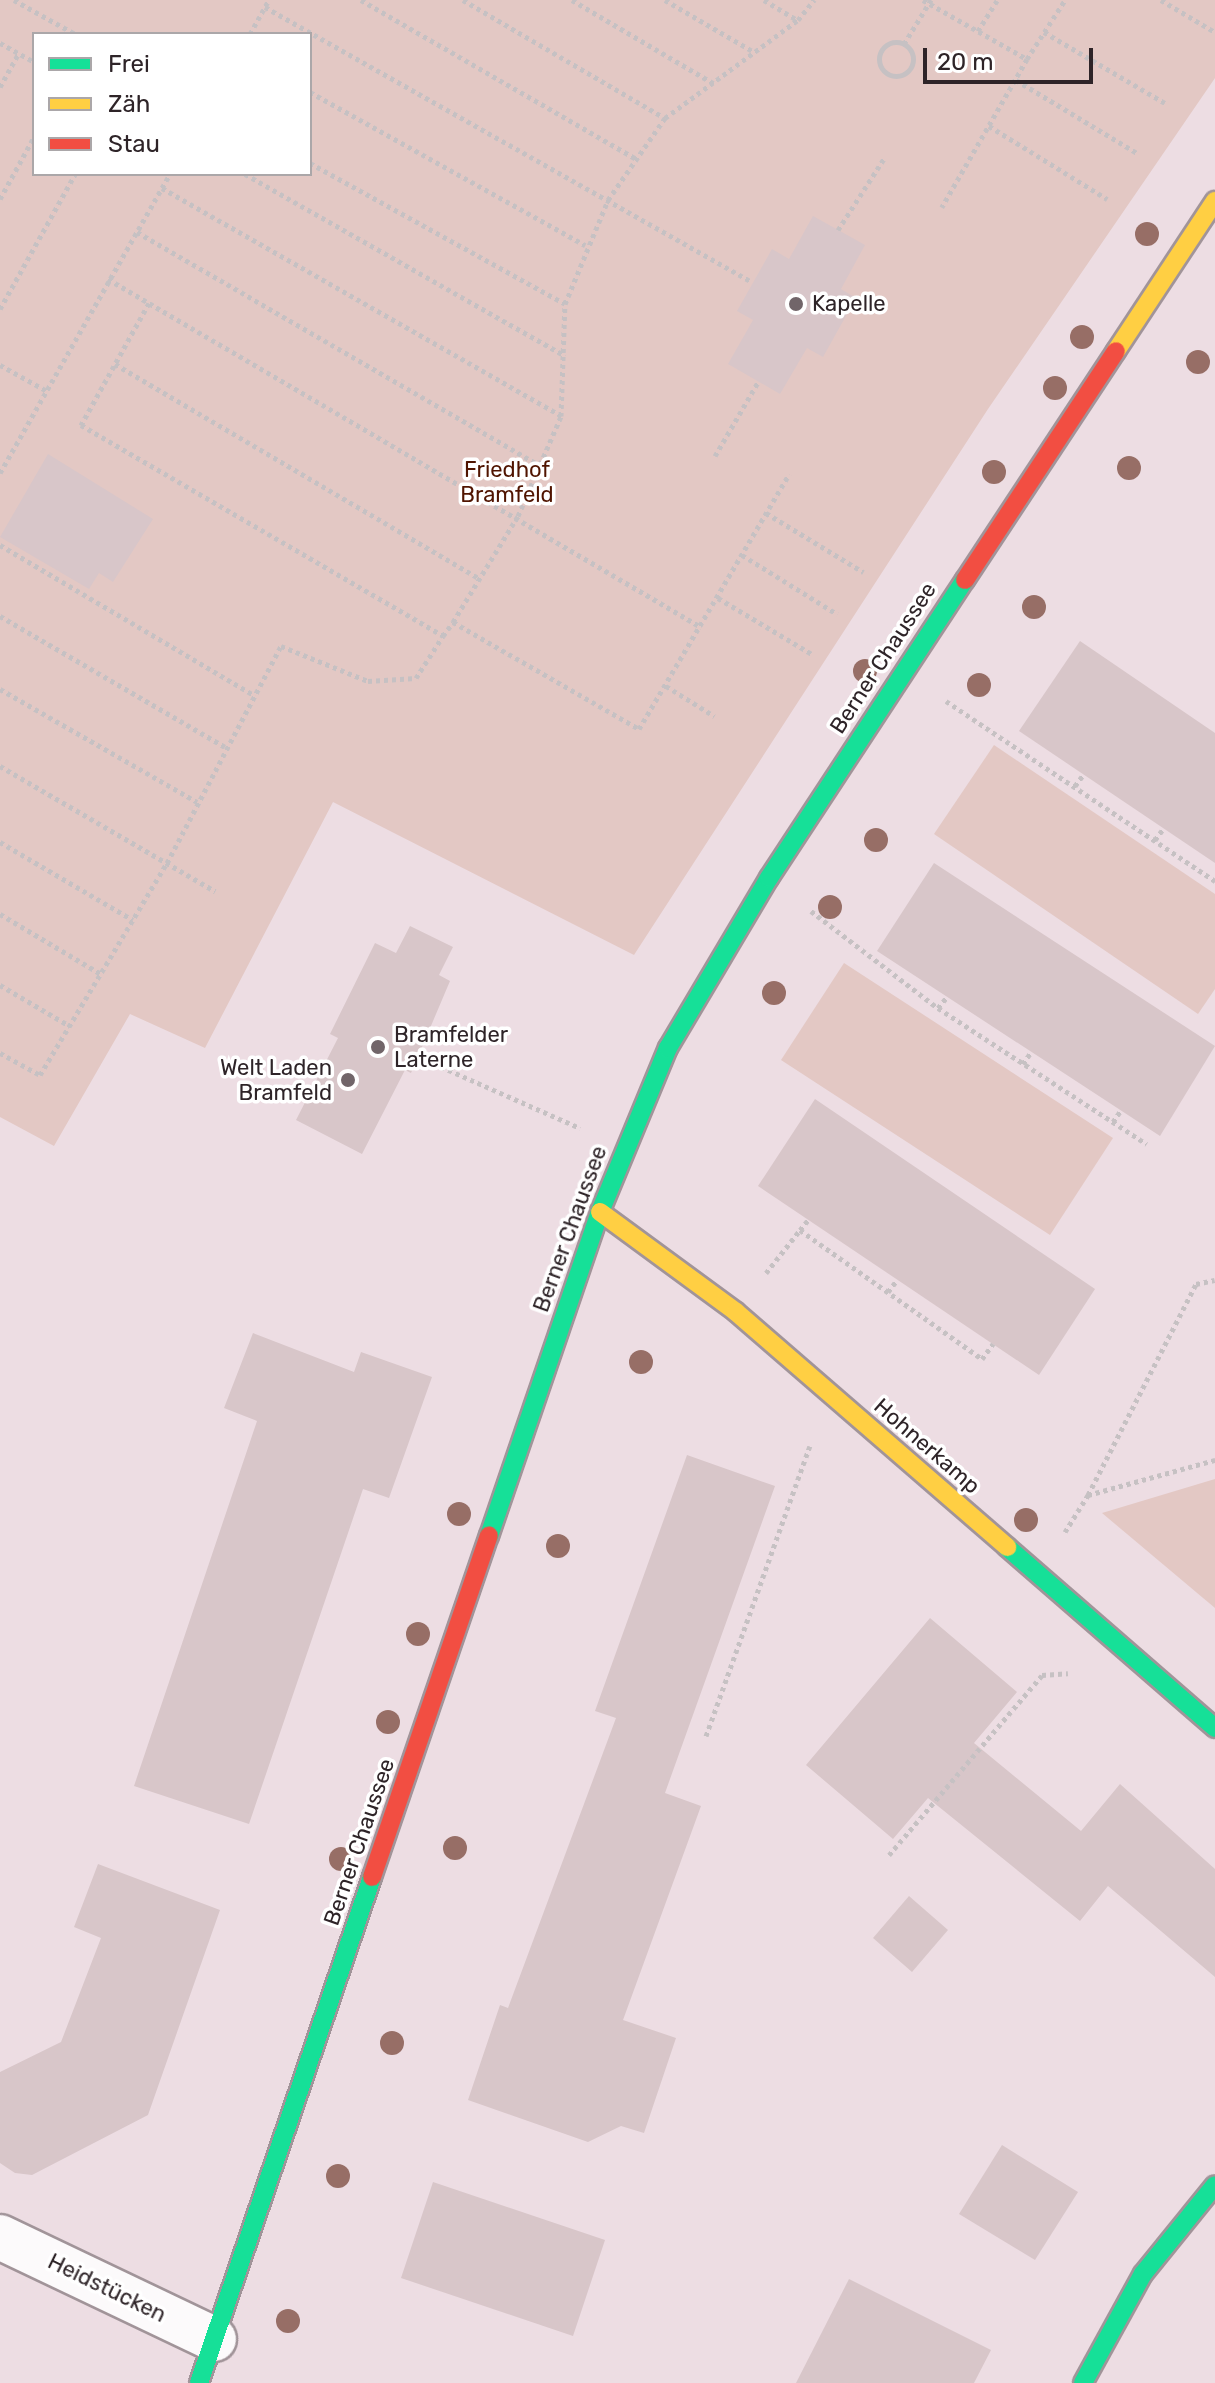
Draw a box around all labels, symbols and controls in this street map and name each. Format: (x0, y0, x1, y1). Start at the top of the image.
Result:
legend (32, 32, 312, 176)
scale bar (927, 32, 1097, 82)
text: 20 m (937, 48, 994, 76)
text: Frei (108, 50, 150, 78)
text: Zäh (108, 90, 150, 118)
text: Stau (108, 130, 160, 158)
place label: Kapelle (812, 291, 886, 317)
marker: Kapelle (787, 295, 805, 313)
park label: Friedhof Bramfeld (460, 456, 554, 508)
street label: Berner Chaussee (824, 577, 942, 739)
place label: Bramfelder Laterne (394, 1021, 508, 1072)
marker: Bramfelder Laterne (369, 1038, 387, 1056)
place label: Welt Laden Bramfeld (220, 1054, 332, 1106)
marker: Welt Laden Bramfeld (339, 1071, 357, 1089)
street label: Berner Chaussee (528, 1142, 612, 1316)
street label: Hohnerkamp (869, 1393, 985, 1499)
street label: Berner Chaussee (318, 1755, 400, 1929)
street label: Heidstücken (44, 2248, 170, 2328)

